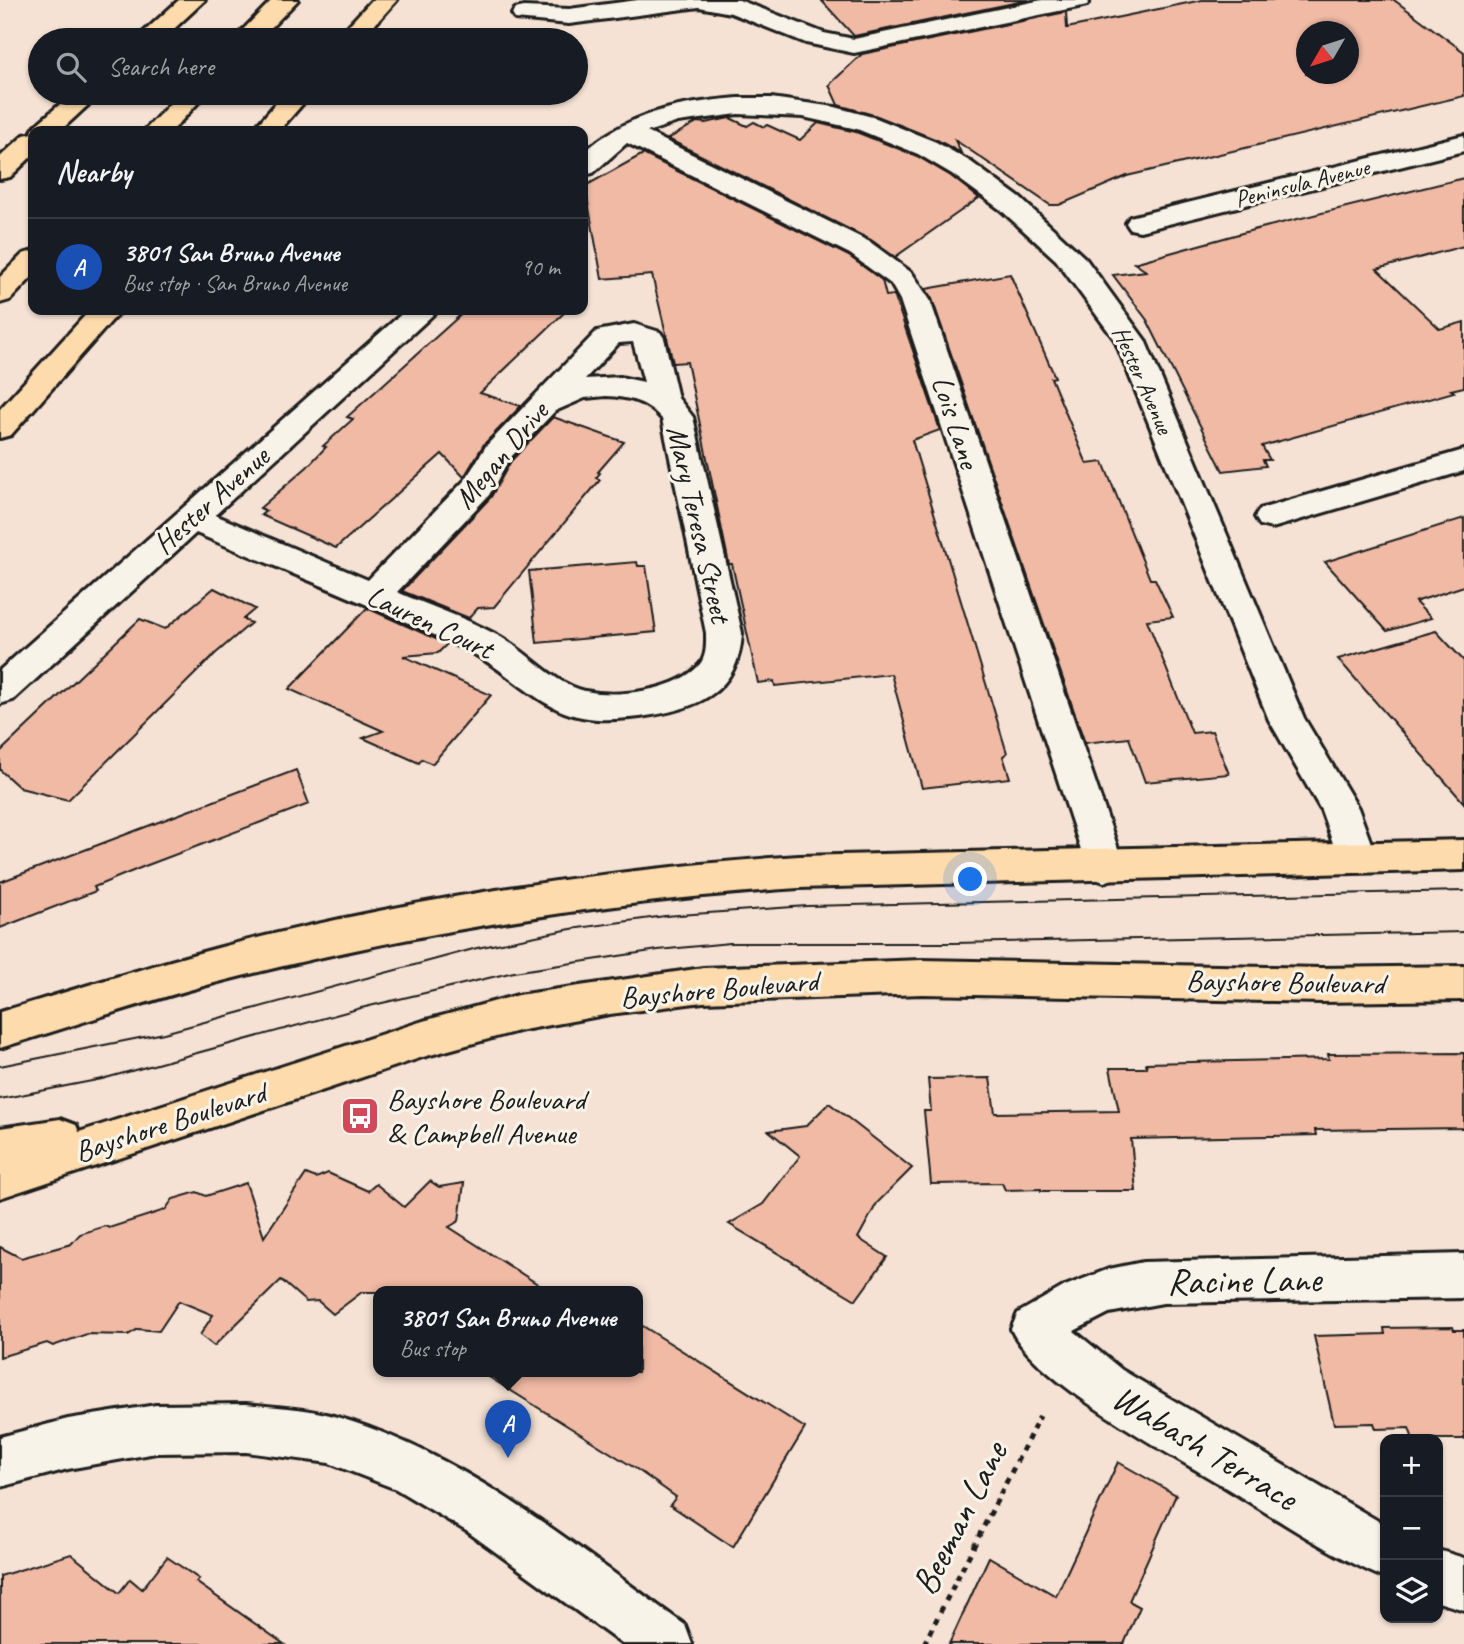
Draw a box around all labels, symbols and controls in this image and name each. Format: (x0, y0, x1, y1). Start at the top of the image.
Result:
north arrow (1296, 21, 1359, 84)
search box (28, 28, 588, 105)
icon: search (52, 48, 90, 86)
text: Search here (108, 50, 214, 83)
street label: Peninsula Avenue (1232, 151, 1374, 214)
text: Nearby (56, 153, 132, 191)
text: 3801 San Bruno Avenue (123, 236, 339, 269)
text: A (73, 253, 85, 282)
text: 90 m (521, 253, 560, 282)
text: Bus stop · San Bruno Avenue (123, 269, 347, 298)
street label: Hester Avenue (1106, 321, 1181, 441)
street label: Lois Lane (923, 371, 989, 475)
street label: Megan Drive (445, 392, 558, 516)
street label: Mary Teresa Street (658, 422, 741, 629)
street label: Hester Avenue (145, 436, 279, 562)
street label: Lauren Court (361, 576, 502, 669)
your location (953, 862, 987, 896)
street label: Bayshore Boulevard (619, 961, 824, 1017)
street label: Bayshore Boulevard (1186, 961, 1389, 1003)
street label: Bayshore Boulevard (70, 1072, 274, 1171)
place label: Bayshore Boulevard & Campbell Avenue (387, 1080, 590, 1152)
bus stop icon: Bayshore Boulevard & Campbell Avenue (339, 1095, 381, 1137)
street label: Racine Lane (1167, 1255, 1323, 1305)
popup (373, 1286, 643, 1377)
text: 3801 San Bruno Avenue (400, 1301, 616, 1334)
text: Bus stop (400, 1334, 466, 1363)
street label: Wabash Terrace (1104, 1373, 1308, 1522)
pin: A (485, 1400, 531, 1458)
street label: Beeman Lane (901, 1432, 1018, 1602)
map controls (1380, 1434, 1443, 1623)
button: + (1380, 1434, 1443, 1497)
button: − (1380, 1497, 1443, 1560)
button: layers (1380, 1560, 1443, 1623)

